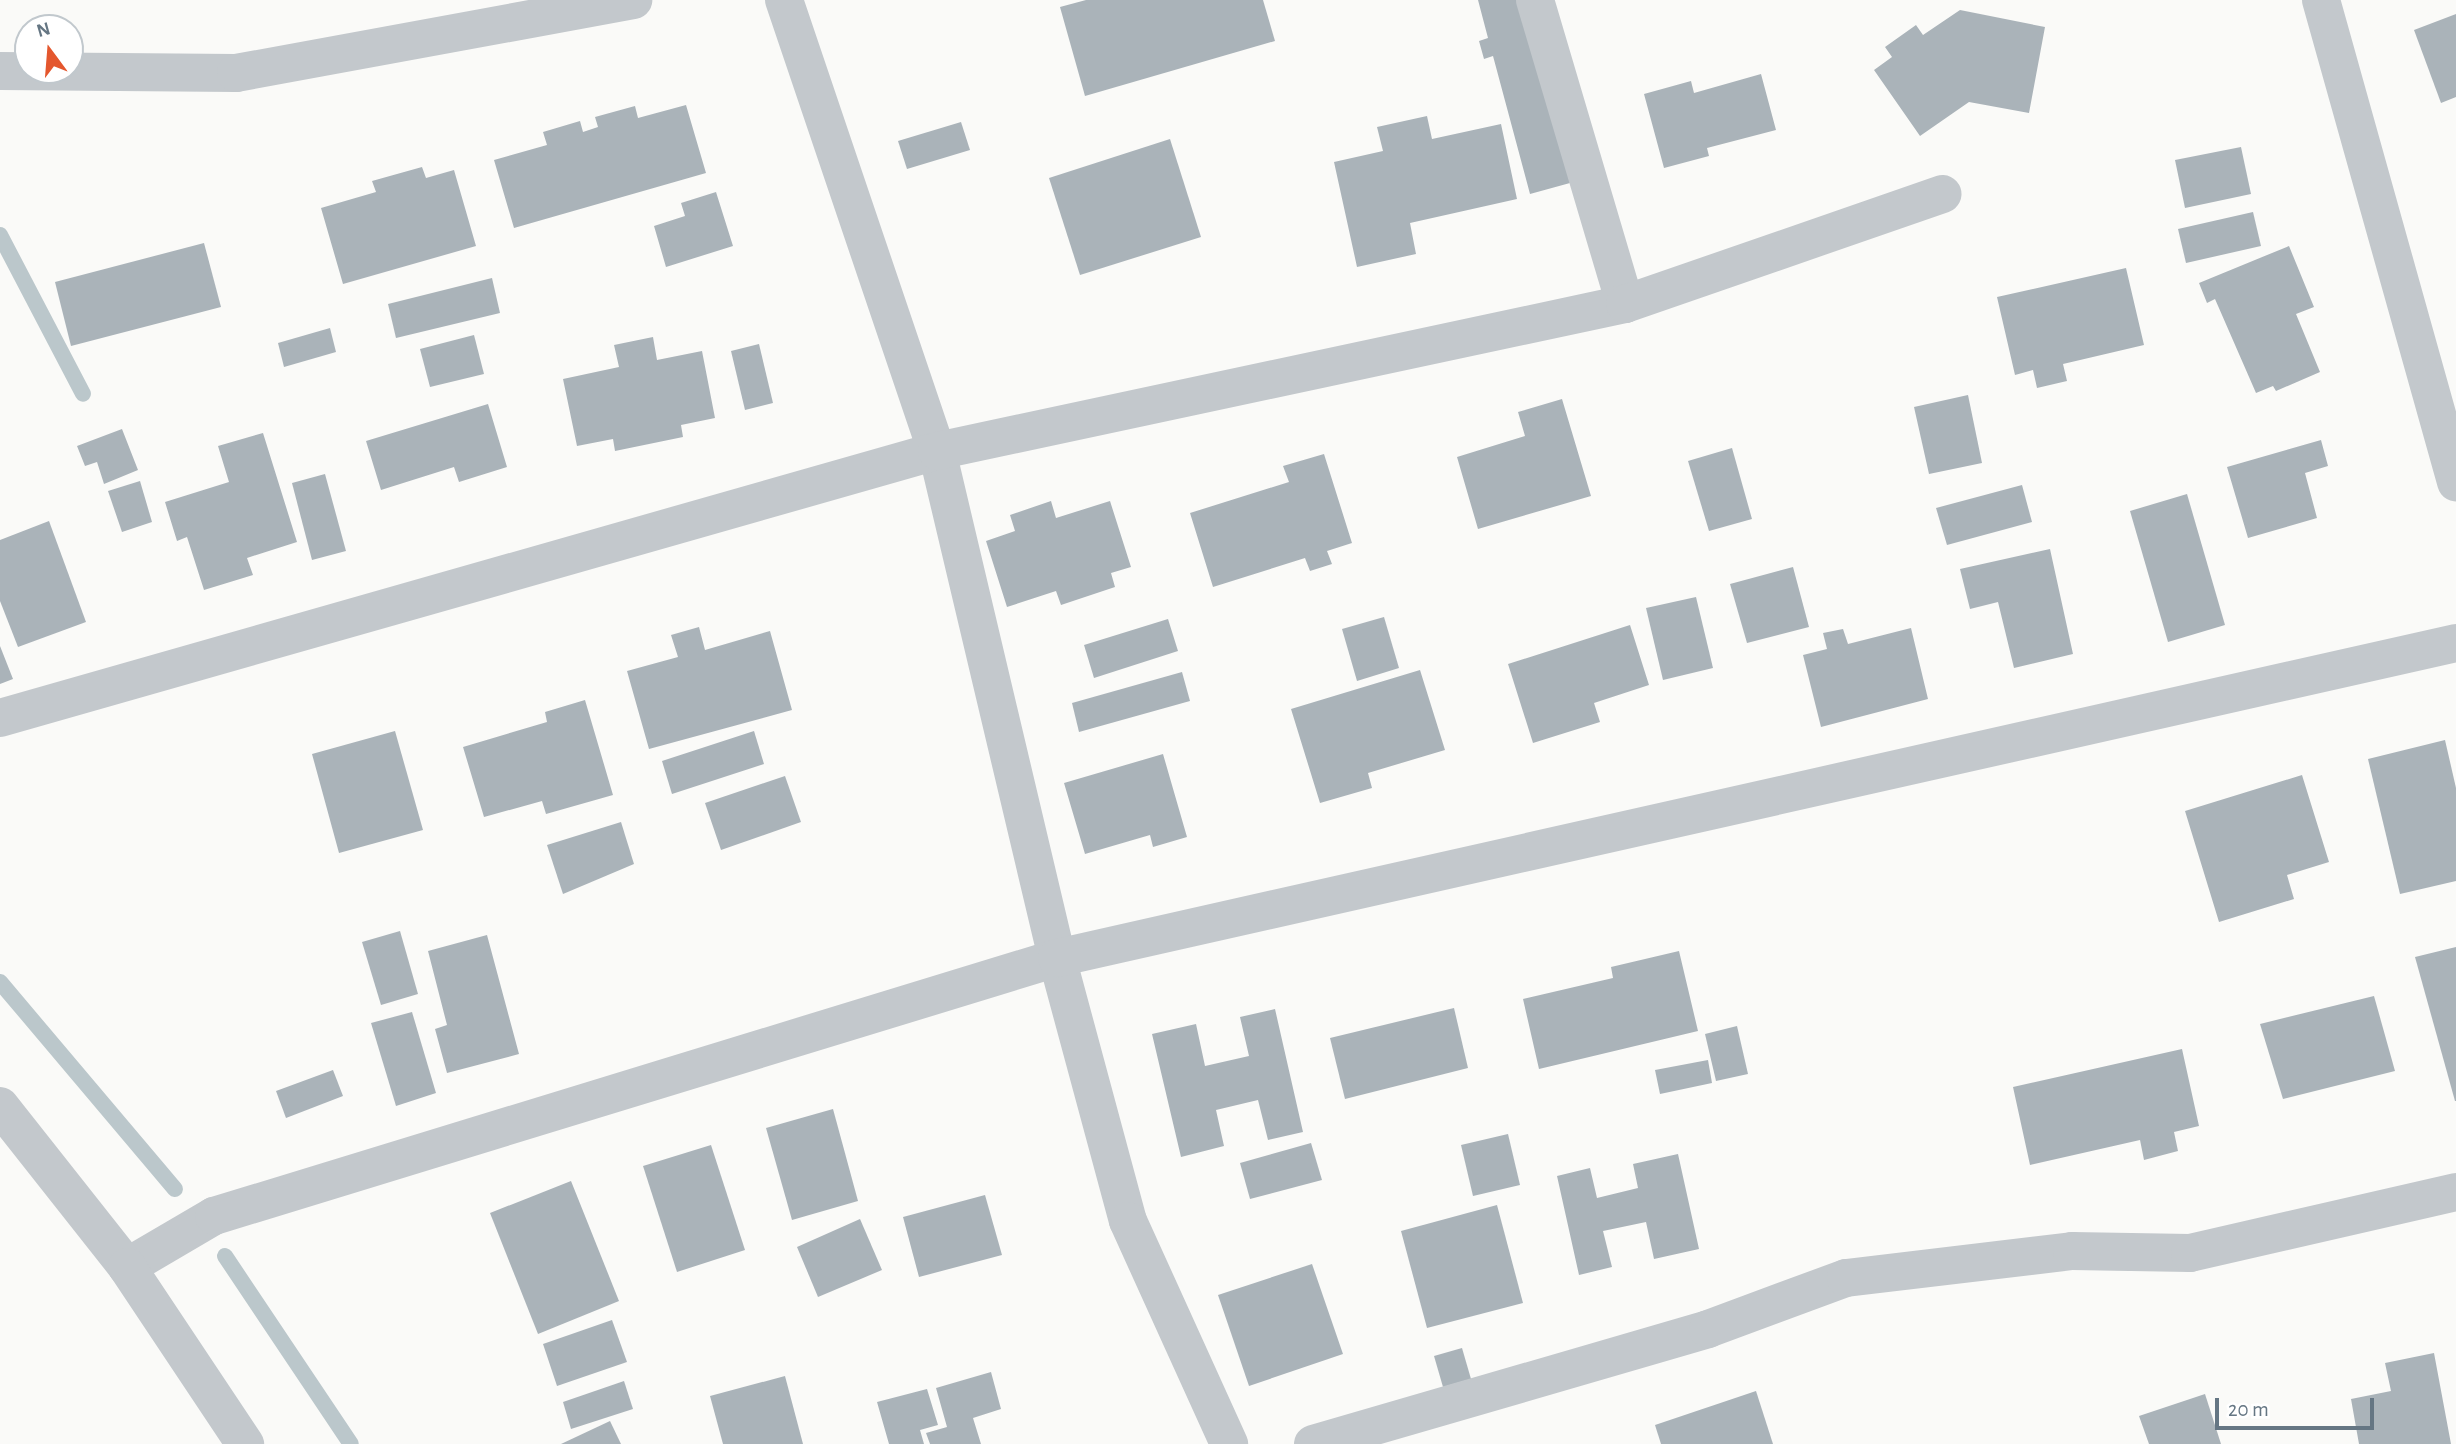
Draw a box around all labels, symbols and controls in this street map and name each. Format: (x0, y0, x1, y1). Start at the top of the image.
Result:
north arrow (14, 14, 84, 84)
text: N (35, 19, 53, 41)
scale bar (2218, 1384, 2377, 1428)
text: 20 m (2228, 1399, 2269, 1420)

